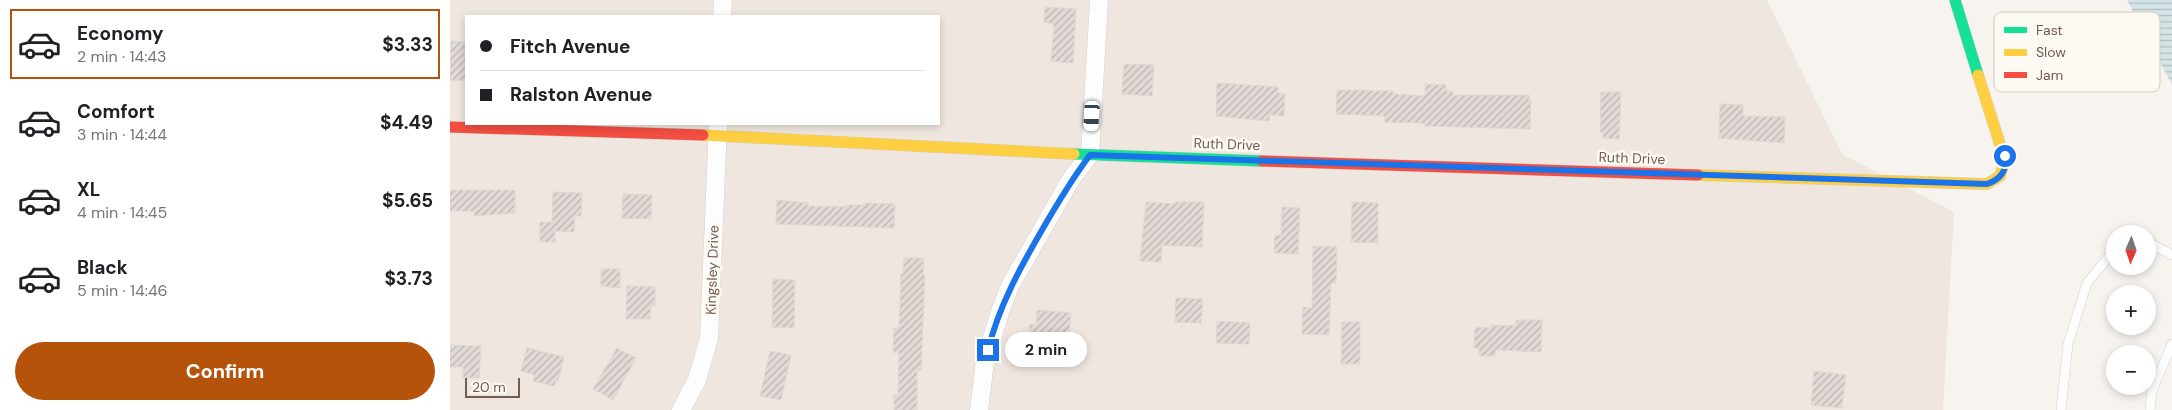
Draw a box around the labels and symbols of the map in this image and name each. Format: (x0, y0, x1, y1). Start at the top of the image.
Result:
legend (1994, 12, 2160, 92)
text: Fast (2036, 21, 2063, 39)
text: Slow (2036, 43, 2066, 61)
text: Jam (2036, 66, 2063, 84)
car (1083, 101, 1100, 131)
street label: Ruth Drive (1193, 134, 1261, 154)
route start (1994, 145, 2016, 167)
street label: Ruth Drive (1598, 148, 1666, 168)
street label: Kingsley Drive (701, 225, 723, 315)
north arrow (2106, 225, 2156, 275)
callout: 2 min (1006, 332, 1088, 368)
route end (977, 339, 999, 361)
scale bar (465, 375, 520, 398)

